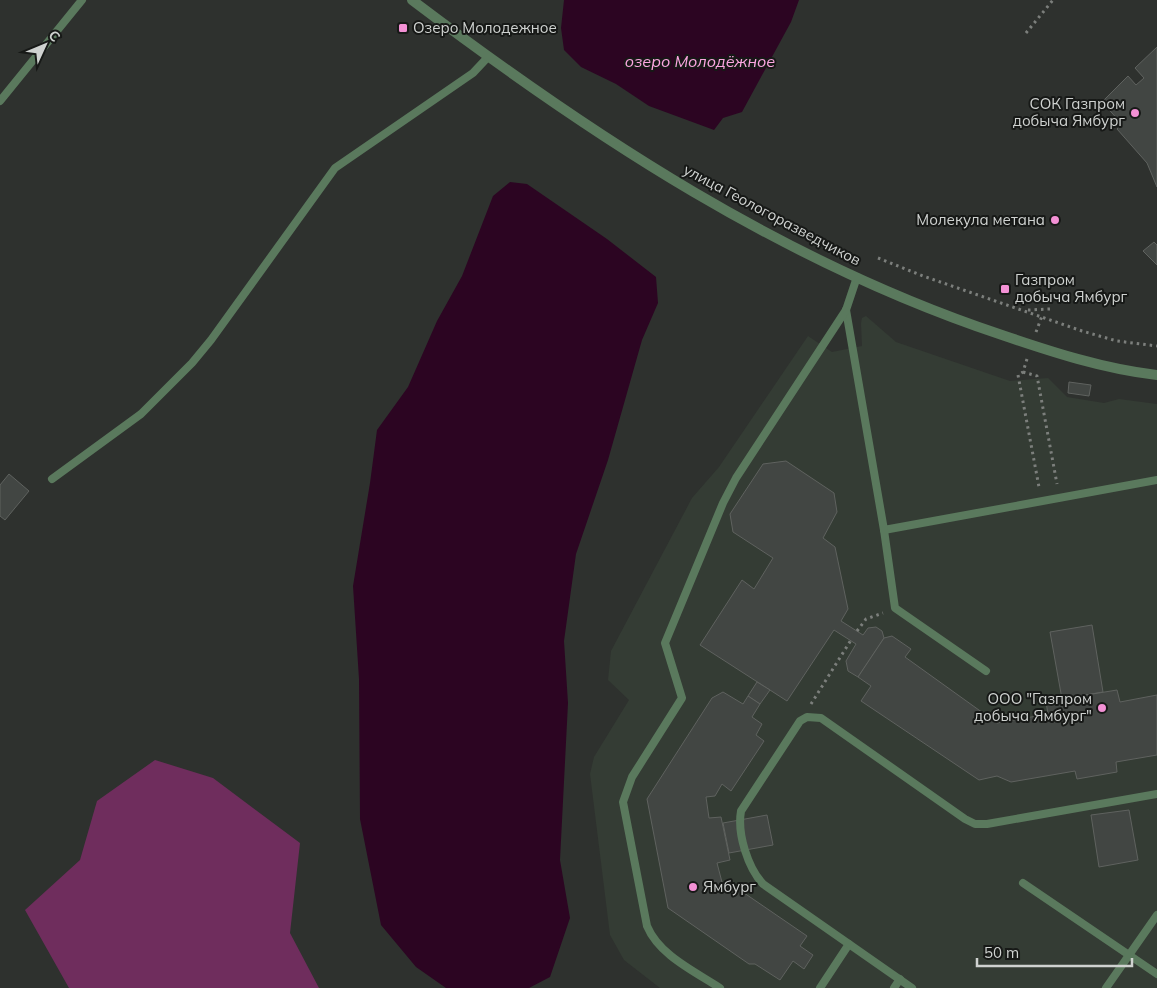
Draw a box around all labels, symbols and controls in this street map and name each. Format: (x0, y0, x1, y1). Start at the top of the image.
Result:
place label: Озеро Молодежное (413, 18, 557, 37)
north arrow (20, 20, 70, 70)
marker: Озеро Молодежное (397, 22, 409, 34)
text: С (45, 26, 64, 46)
water label: озеро Молодёжное (625, 51, 775, 71)
place label: СОК Газпром добыча Ямбург (1013, 94, 1125, 130)
marker: СОК Газпром добыча Ямбург (1129, 107, 1141, 119)
street label: улица Геологоразведчиков (680, 160, 864, 269)
place label: Молекула метана (916, 210, 1045, 229)
marker: Молекула метана (1049, 214, 1061, 226)
place label: Газпром добыча Ямбург (1015, 270, 1128, 306)
marker: Газпром добыча Ямбург (999, 283, 1011, 295)
place label: ООО "Газпром добыча Ямбург" (974, 689, 1092, 725)
marker: ООО "Газпром добыча Ямбург" (1096, 702, 1108, 714)
place label: Ямбург (703, 877, 756, 896)
marker: Ямбург (687, 881, 699, 893)
scale bar (977, 936, 1132, 968)
text: 50 m (984, 943, 1019, 962)

